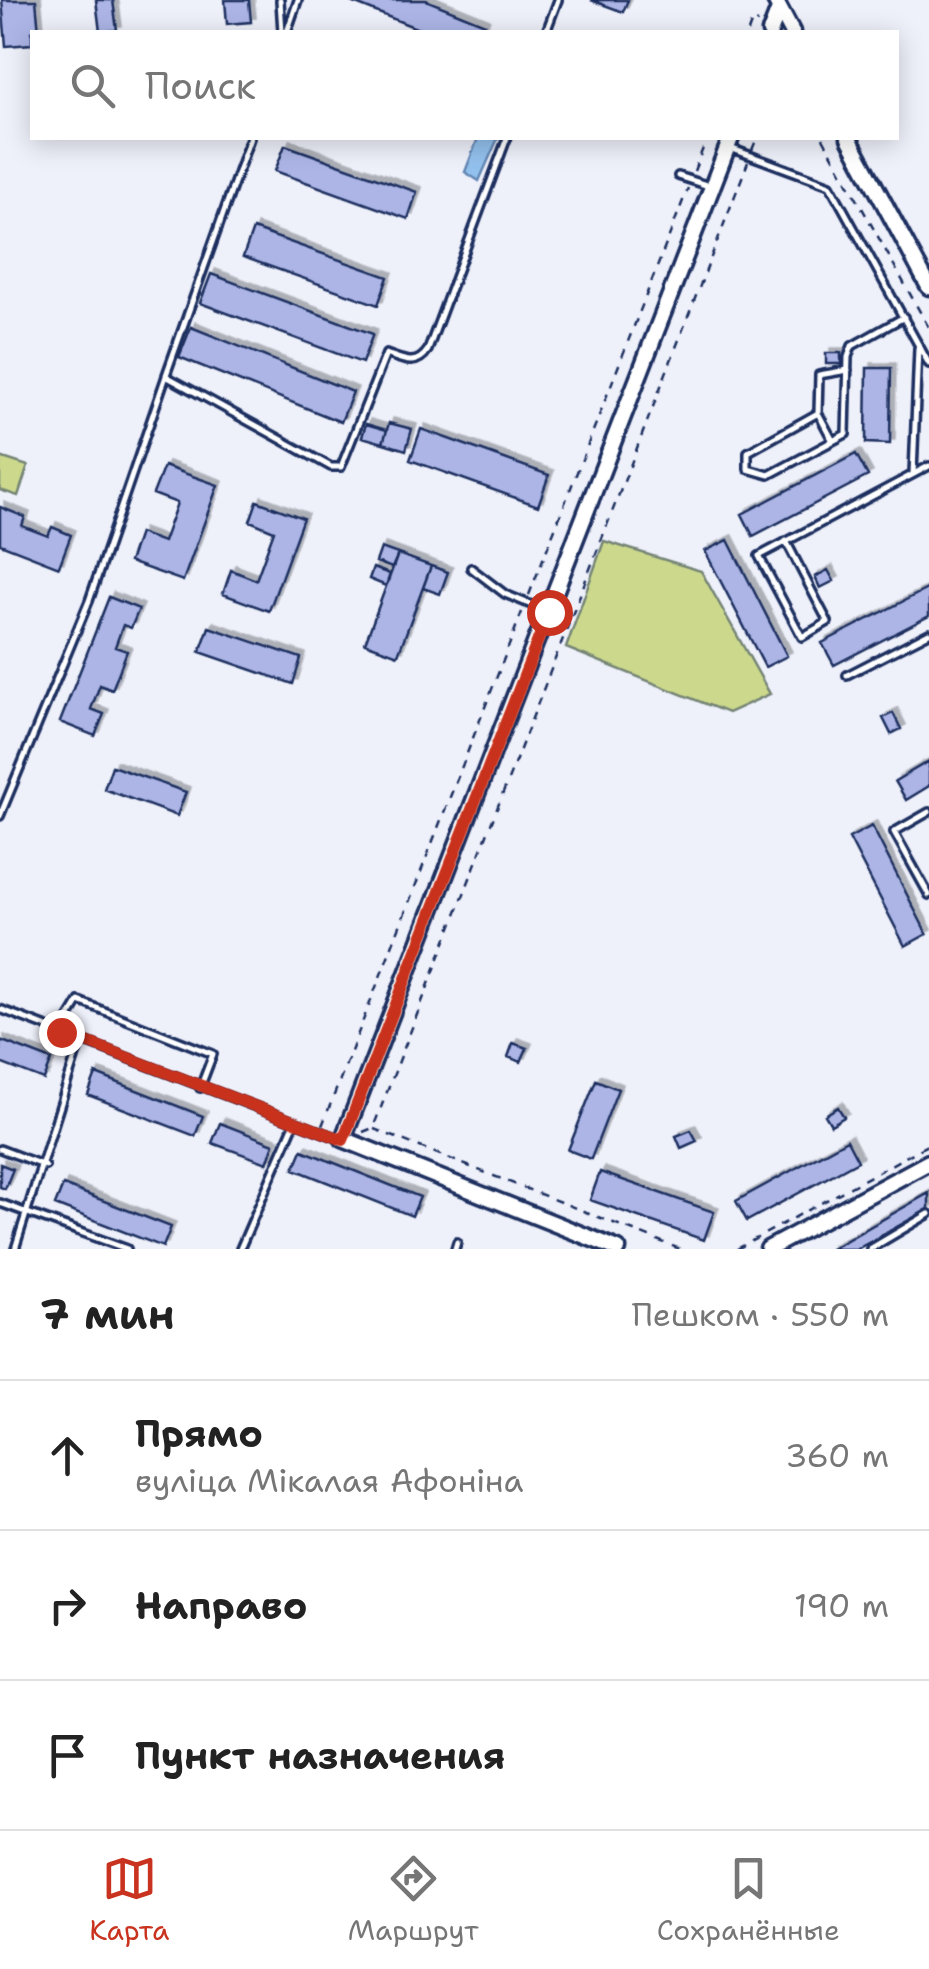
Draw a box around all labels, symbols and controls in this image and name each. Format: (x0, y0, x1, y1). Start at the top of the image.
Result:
search box (30, 30, 899, 140)
icon: search (65, 58, 120, 113)
text: Поиск (145, 60, 256, 111)
route start (527, 590, 573, 636)
route end (39, 1010, 85, 1056)
text: 7 мин (40, 1286, 175, 1342)
text: Пешком · 550 m (632, 1293, 889, 1336)
text: Прямо (135, 1408, 263, 1459)
icon: ahead (40, 1428, 95, 1483)
text: 360 m (785, 1434, 889, 1477)
text: вуліца Мікалая Афоніна (135, 1459, 523, 1502)
icon: right (40, 1578, 95, 1633)
text: Направо (135, 1580, 308, 1631)
text: 190 m (794, 1584, 889, 1627)
icon: arrive (40, 1728, 95, 1783)
text: Пункт назначения (135, 1730, 505, 1781)
tab: Карта (89, 1851, 169, 1949)
tab: Маршрут (348, 1851, 478, 1949)
tab: Сохранённые (657, 1851, 840, 1949)

